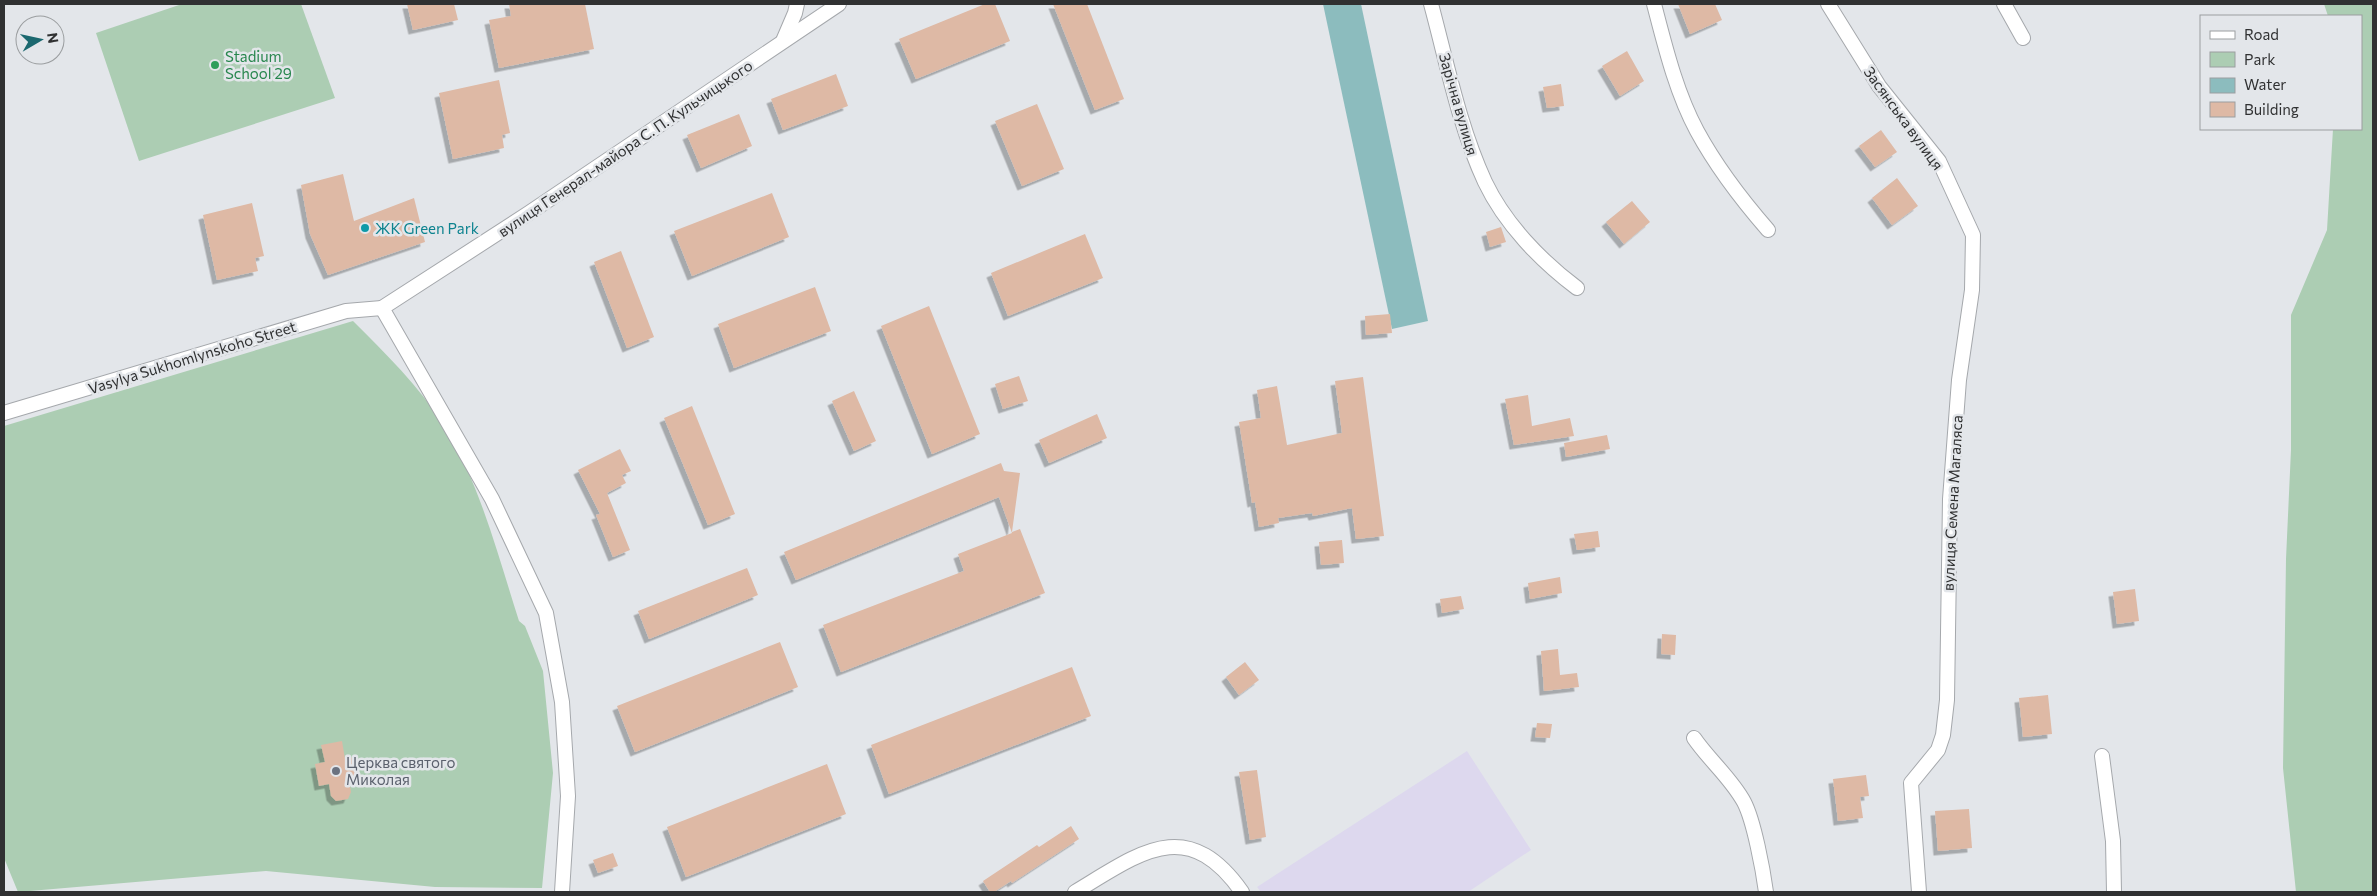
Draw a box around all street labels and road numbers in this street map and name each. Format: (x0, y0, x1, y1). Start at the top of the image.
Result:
street label: Зарічна вулиця (1436, 51, 1482, 157)
street label: вулиця Генерал-майора С. П. Кульчицького (494, 56, 756, 240)
street label: Засянська вулиця (1861, 63, 1947, 173)
street label: Vasylya Sukhomlynskoho Street (86, 317, 298, 397)
street label: вулиця Семена Магаляса (1938, 415, 1966, 591)

